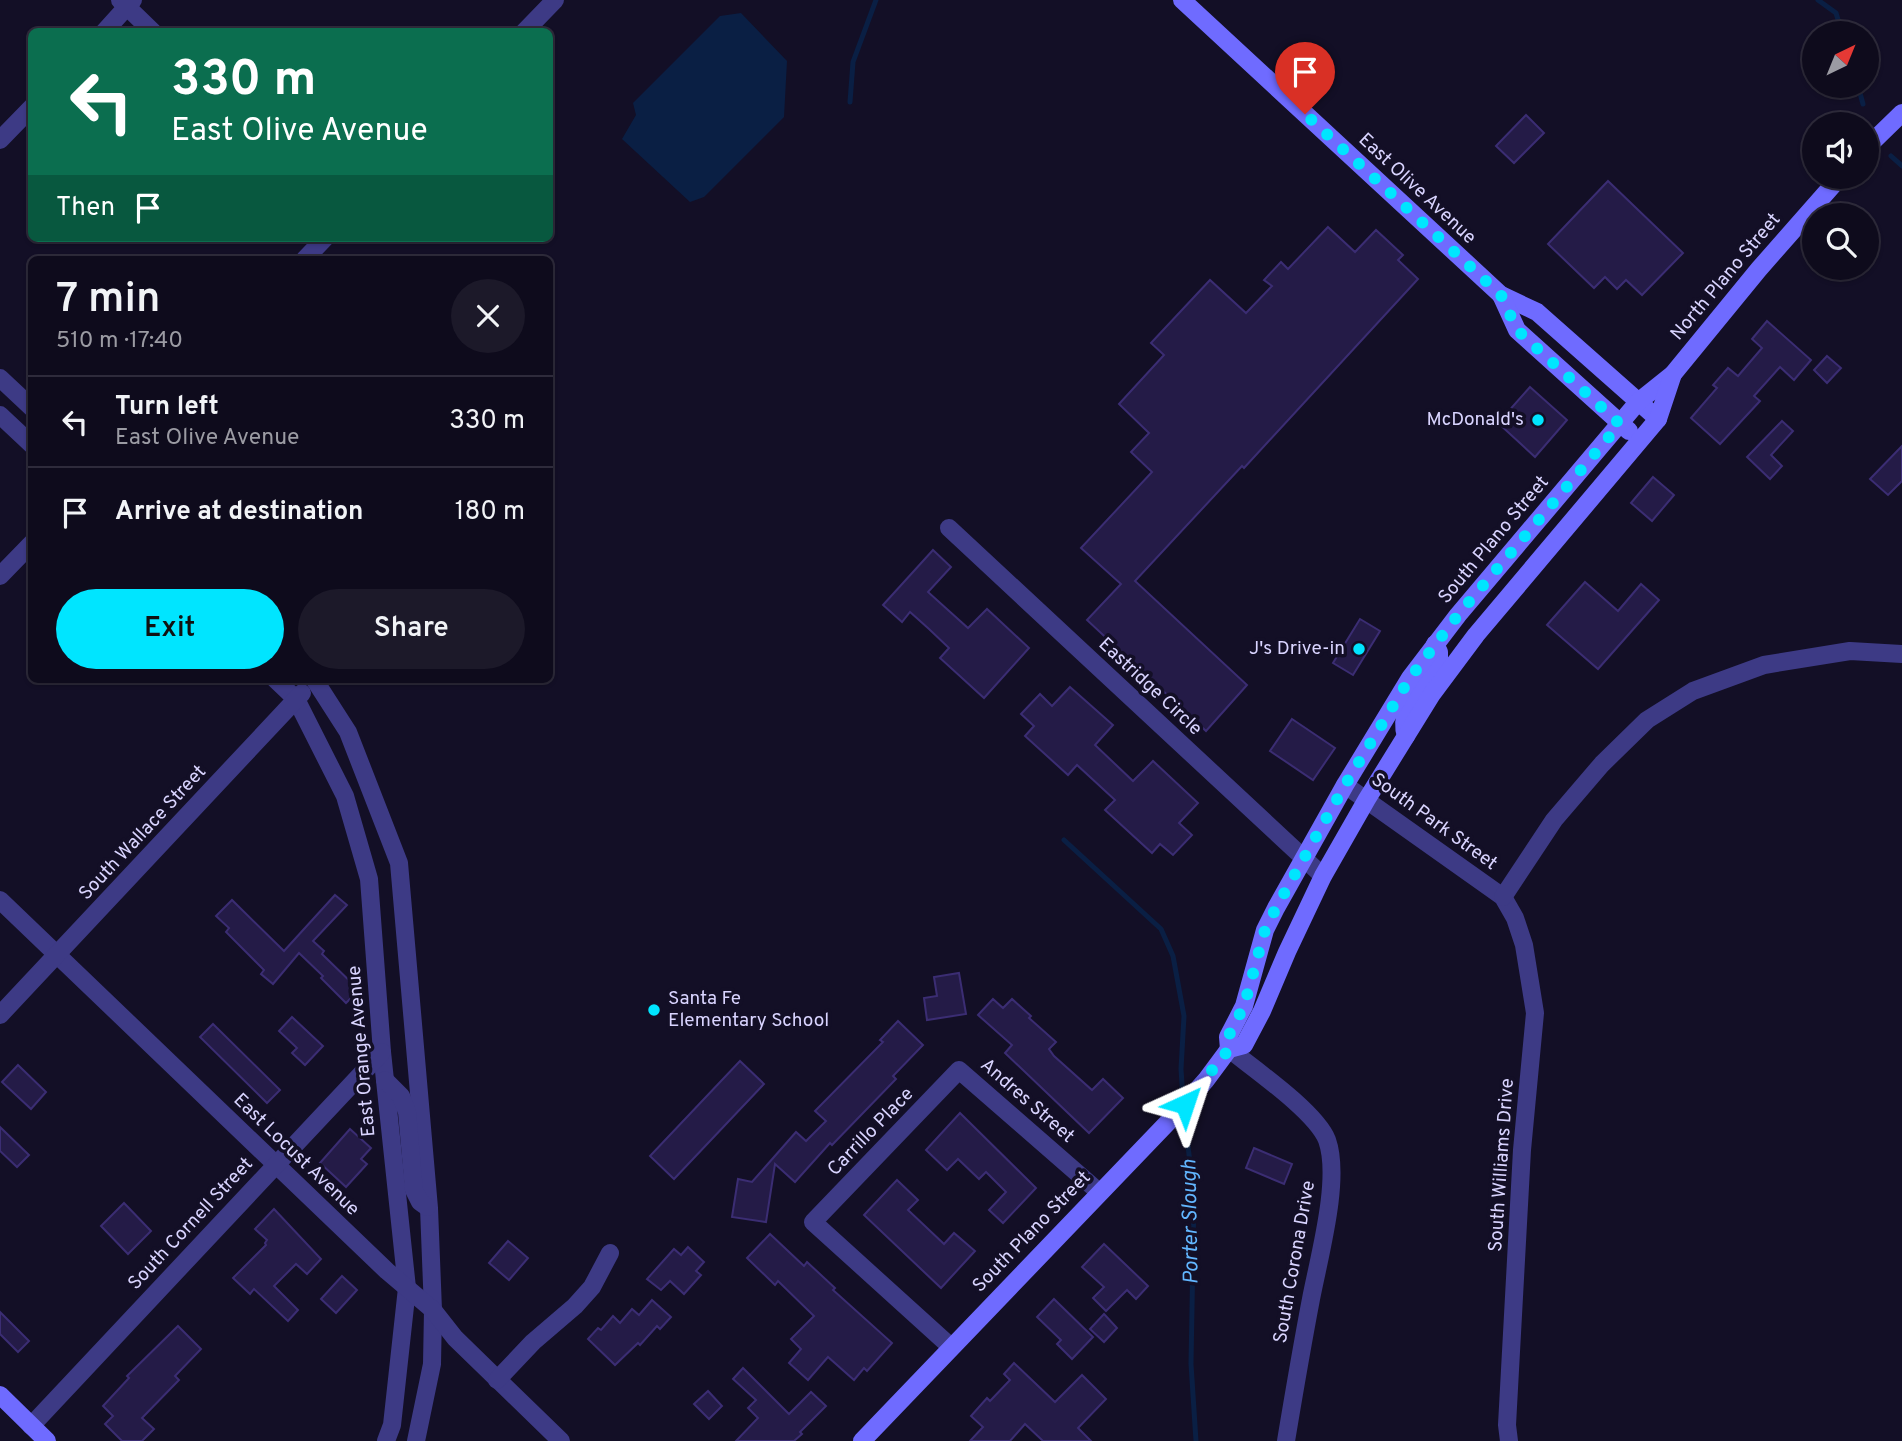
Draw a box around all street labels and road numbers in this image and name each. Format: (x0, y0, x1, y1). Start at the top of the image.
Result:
street label: East Olive Avenue (1353, 128, 1481, 250)
street label: North Plano Street (1666, 208, 1786, 346)
street label: South Plano Street (1433, 471, 1555, 609)
street label: Eastridge Circle (1093, 633, 1207, 741)
street label: South Wallace Street (74, 760, 212, 906)
street label: South Park Street (1366, 768, 1502, 876)
street label: East Orange Avenue (343, 964, 381, 1138)
street label: Andres Street (975, 1053, 1079, 1149)
street label: South Williams Drive (1484, 1077, 1520, 1253)
street label: Carrillo Place (823, 1083, 919, 1181)
street label: East Locust Avenue (228, 1089, 364, 1221)
street label: South Cornell Street (123, 1153, 259, 1295)
street label: South Plano Street (968, 1166, 1096, 1298)
street label: South Corona Drive (1269, 1179, 1321, 1345)

